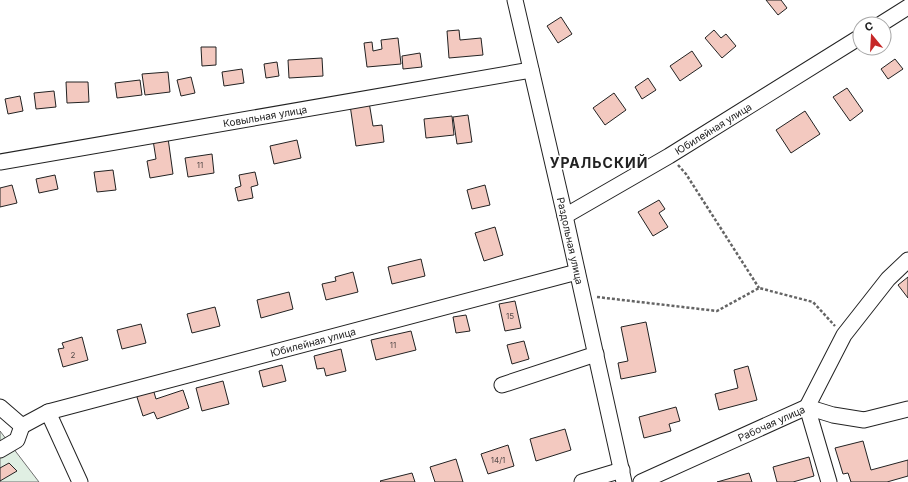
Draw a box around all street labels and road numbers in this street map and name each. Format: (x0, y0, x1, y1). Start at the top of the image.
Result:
street label: Юбилейная улица (673, 100, 754, 157)
street label: Ковыльная улица (222, 103, 308, 129)
street label: Раздольная улица (555, 196, 586, 285)
street label: Юбилейная улица (269, 325, 357, 359)
street label: Рабочая улица (736, 403, 807, 443)

